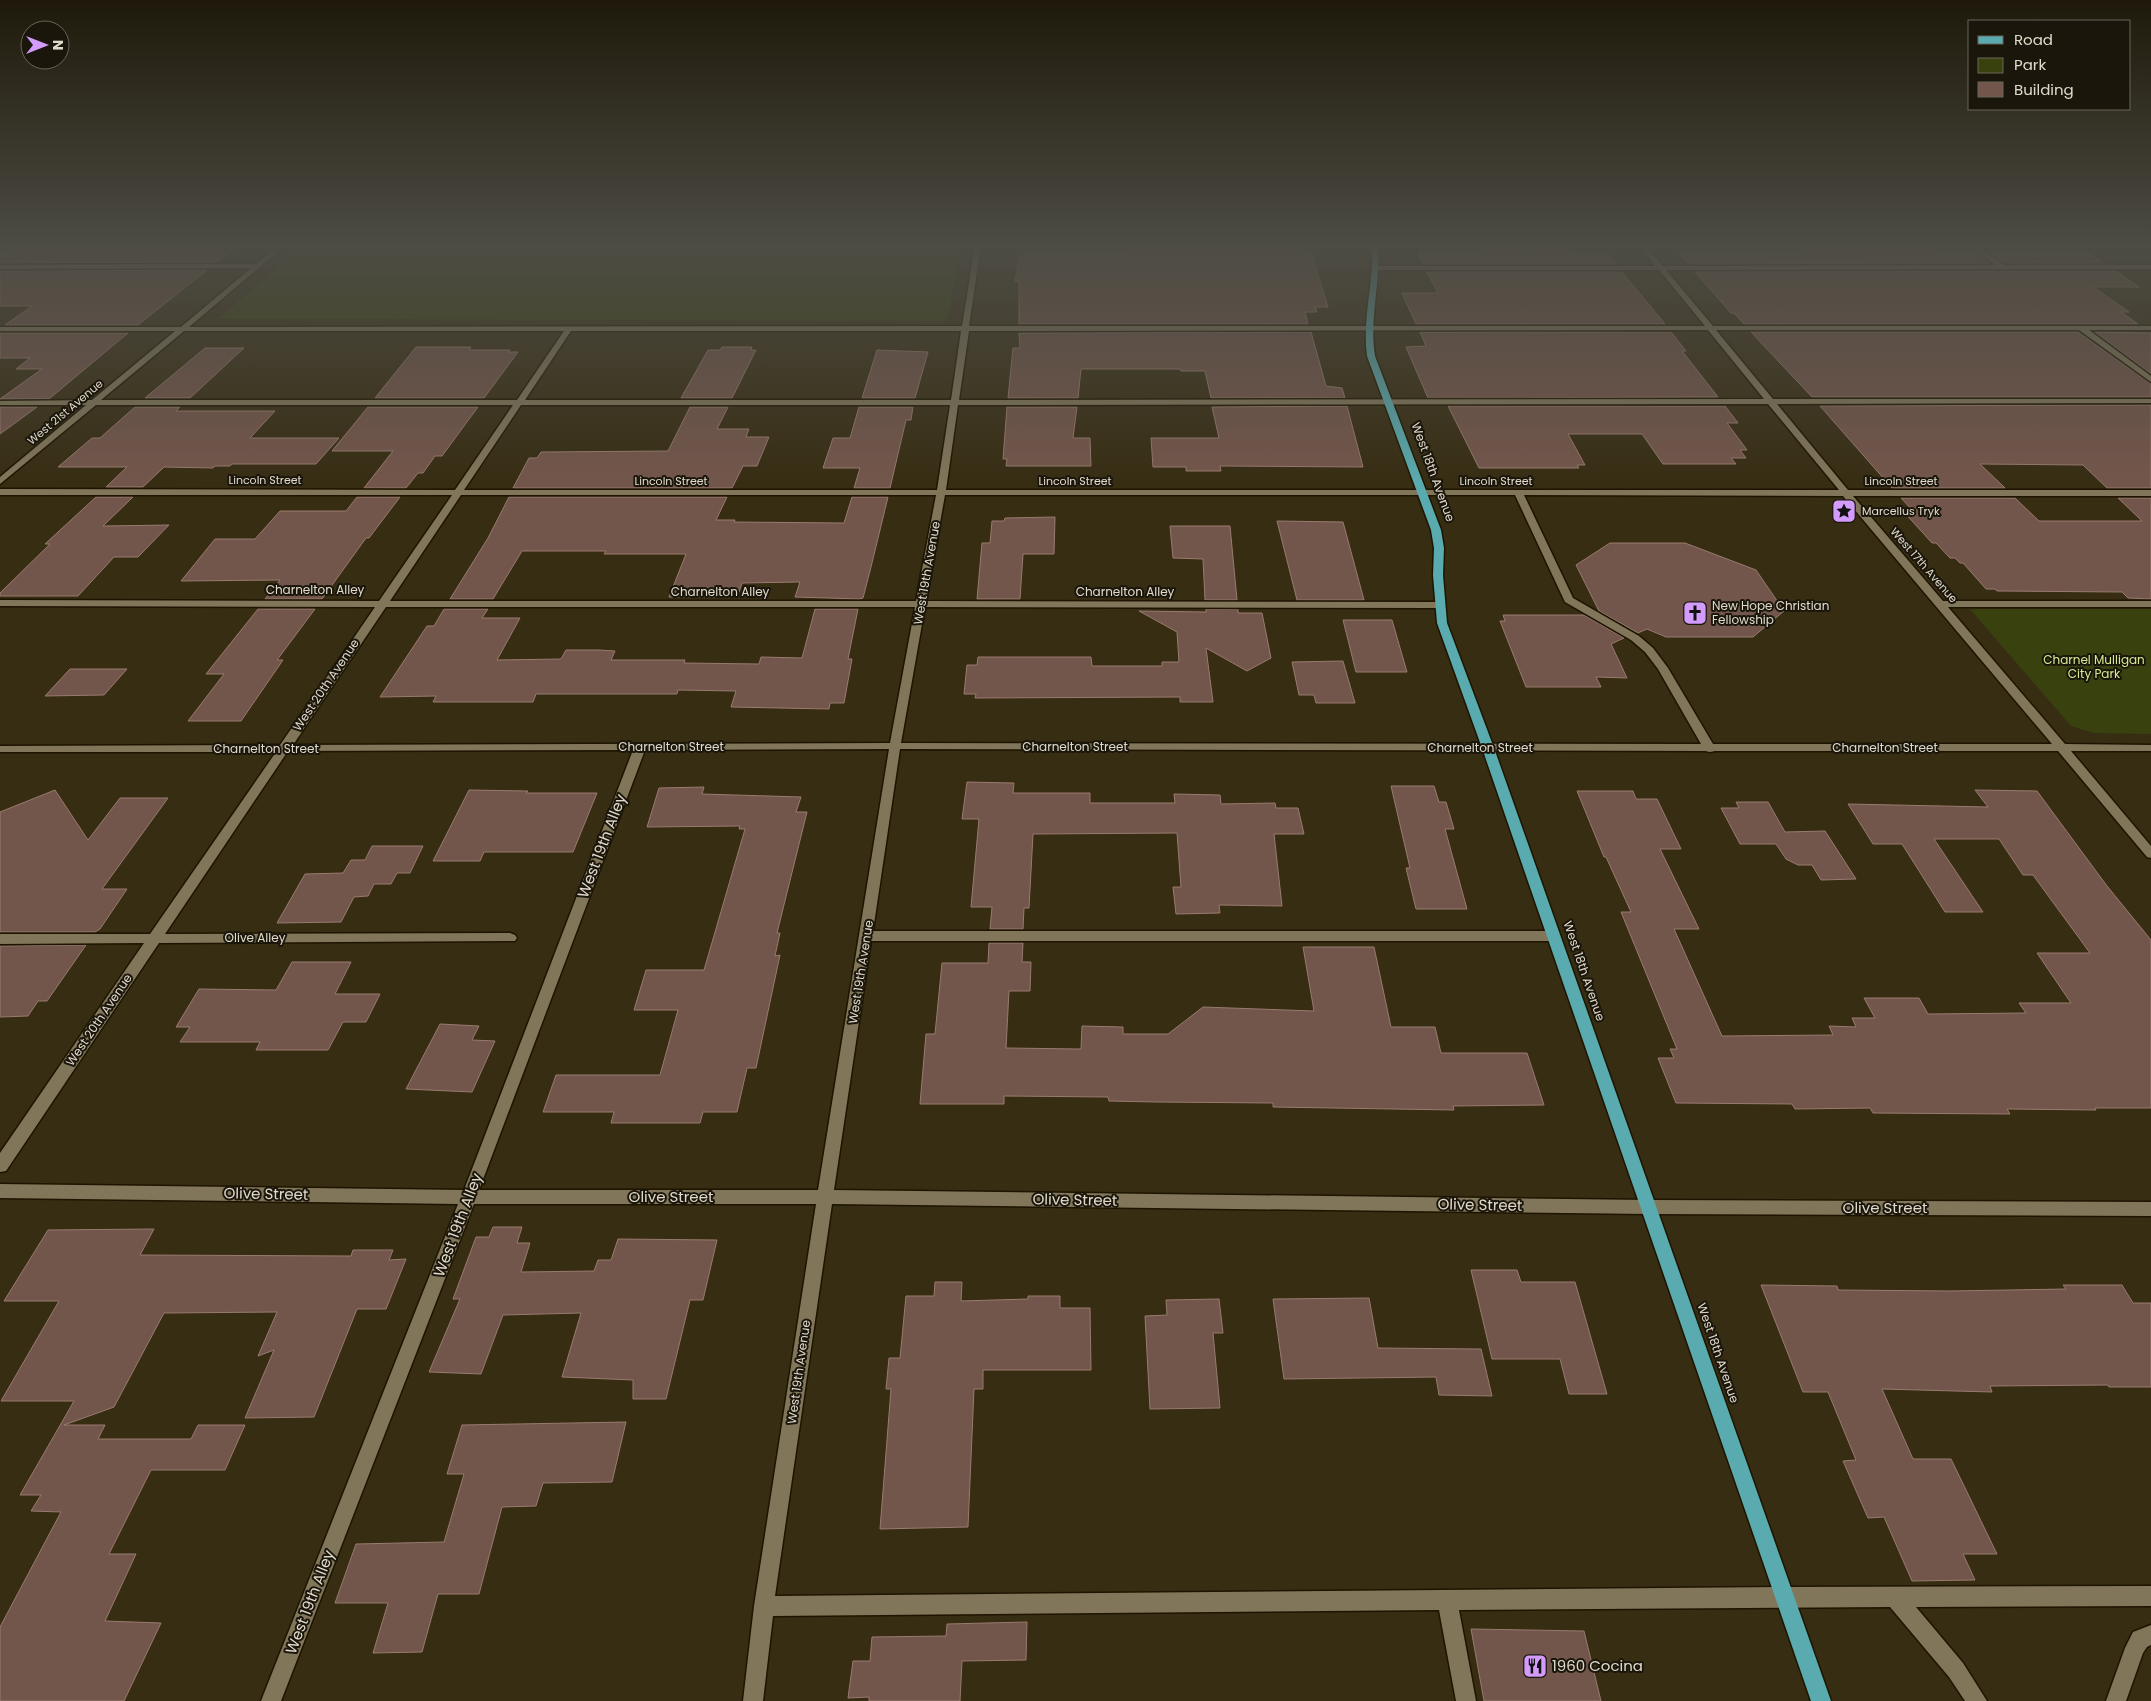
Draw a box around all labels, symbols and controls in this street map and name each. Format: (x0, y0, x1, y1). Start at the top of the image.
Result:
north arrow (20, 20, 70, 70)
legend (1968, 20, 2131, 110)
text: Road (2014, 29, 2053, 50)
text: N (48, 40, 68, 50)
text: Park (2014, 54, 2046, 75)
text: Building (2014, 79, 2074, 100)
street label: West 21st Avenue (24, 376, 106, 448)
street label: West 18th Avenue (1408, 420, 1459, 524)
street label: Lincoln Street (228, 472, 302, 488)
street label: Lincoln Street (634, 473, 708, 489)
street label: Lincoln Street (1038, 473, 1112, 489)
street label: Lincoln Street (1459, 473, 1533, 489)
street label: Lincoln Street (1864, 473, 1938, 489)
place icon: Marcellus Tryk (1831, 498, 1857, 524)
place label: Marcellus Tryk (1862, 503, 1940, 519)
street label: West 19th Avenue (909, 520, 944, 626)
street label: West 17th Avenue (1887, 524, 1961, 606)
street label: Charnelton Alley (266, 581, 365, 598)
street label: Charnelton Alley (671, 583, 770, 600)
street label: Charnelton Alley (1076, 583, 1175, 600)
place label: New Hope Christian Fellowship (1712, 597, 1829, 628)
church icon: New Hope Christian Fellowship (1682, 600, 1708, 626)
street label: West 20th Avenue (288, 635, 363, 734)
park label: Charnel Mulligan City Park (2043, 651, 2145, 682)
street label: Charnelton Street (618, 738, 724, 755)
street label: Charnelton Street (1022, 738, 1128, 755)
street label: Charnelton Street (1427, 739, 1533, 756)
street label: Charnelton Street (1832, 739, 1938, 756)
street label: Charnelton Street (213, 740, 319, 757)
street label: West 19th Alley (572, 790, 631, 901)
street label: West 19th Avenue (844, 919, 877, 1025)
street label: West 18th Avenue (1559, 919, 1610, 1023)
street label: Olive Alley (225, 929, 286, 946)
street label: West 20th Avenue (61, 970, 136, 1069)
street label: West 19th Alley (428, 1169, 487, 1280)
street label: Olive Street (223, 1182, 309, 1205)
street label: Olive Street (629, 1186, 713, 1207)
street label: Olive Street (1032, 1188, 1118, 1211)
street label: Olive Street (1437, 1193, 1523, 1216)
street label: Olive Street (1843, 1197, 1927, 1218)
street label: West 18th Avenue (1693, 1301, 1744, 1405)
street label: West 19th Avenue (783, 1319, 814, 1425)
street label: West 19th Alley (280, 1546, 339, 1657)
restaurant icon: 1960 Cocina (1522, 1653, 1548, 1679)
place label: 1960 Cocina (1552, 1655, 1643, 1676)

